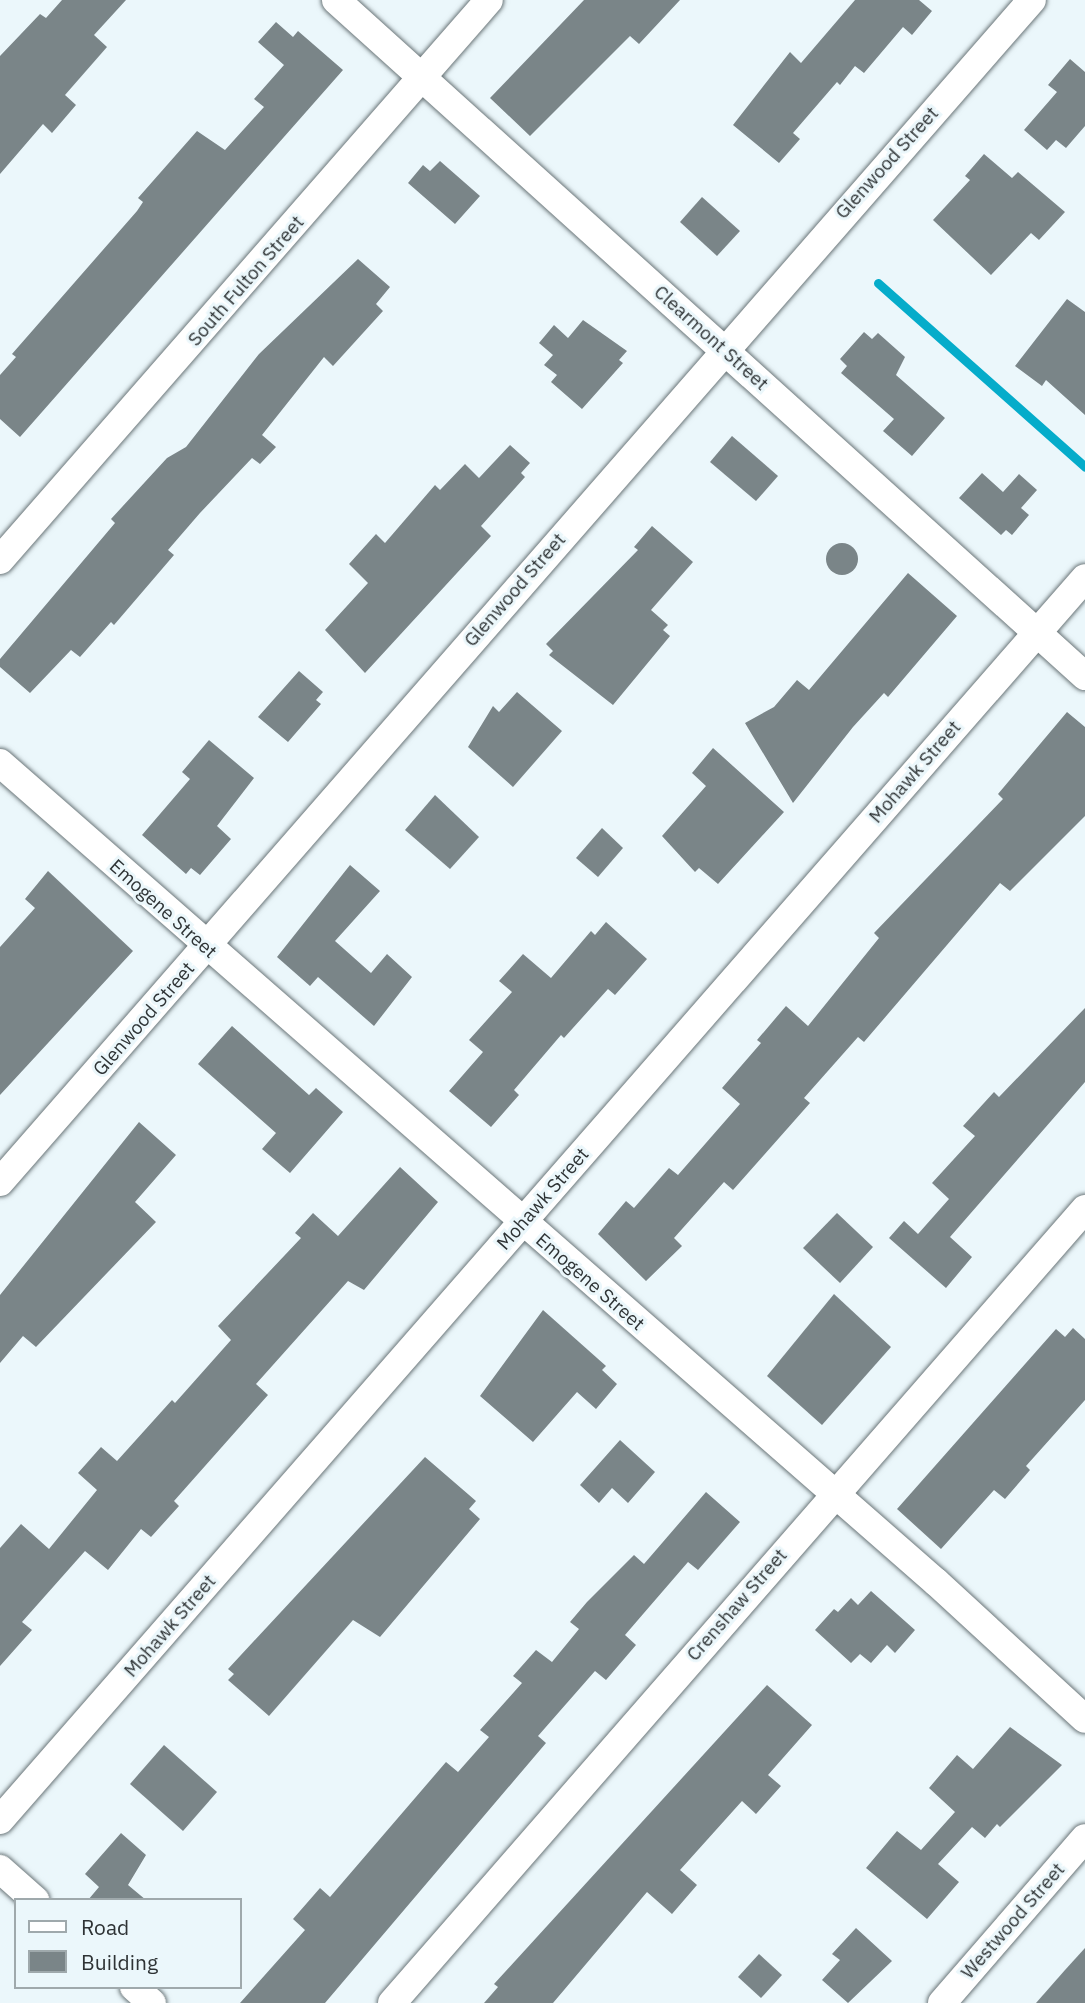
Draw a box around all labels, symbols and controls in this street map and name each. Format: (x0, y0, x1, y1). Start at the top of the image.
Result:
street label: Glenwood Street (831, 102, 943, 224)
street label: South Fulton Street (183, 211, 309, 351)
street label: Clearmont Street (649, 281, 773, 395)
street label: Glenwood Street (460, 529, 570, 651)
street label: Mohawk Street (864, 716, 966, 828)
street label: Emogene Street (105, 855, 221, 963)
street label: Glenwood Street (89, 958, 199, 1080)
street label: Mohawk Street (492, 1143, 594, 1255)
street label: Emogene Street (531, 1229, 649, 1335)
street label: Crenshaw Street (682, 1544, 792, 1666)
street label: Mohawk Street (119, 1570, 221, 1682)
street label: Westwood Street (956, 1858, 1070, 1984)
legend (14, 1898, 242, 1989)
text: Road (81, 1913, 129, 1941)
text: Building (81, 1948, 158, 1976)

